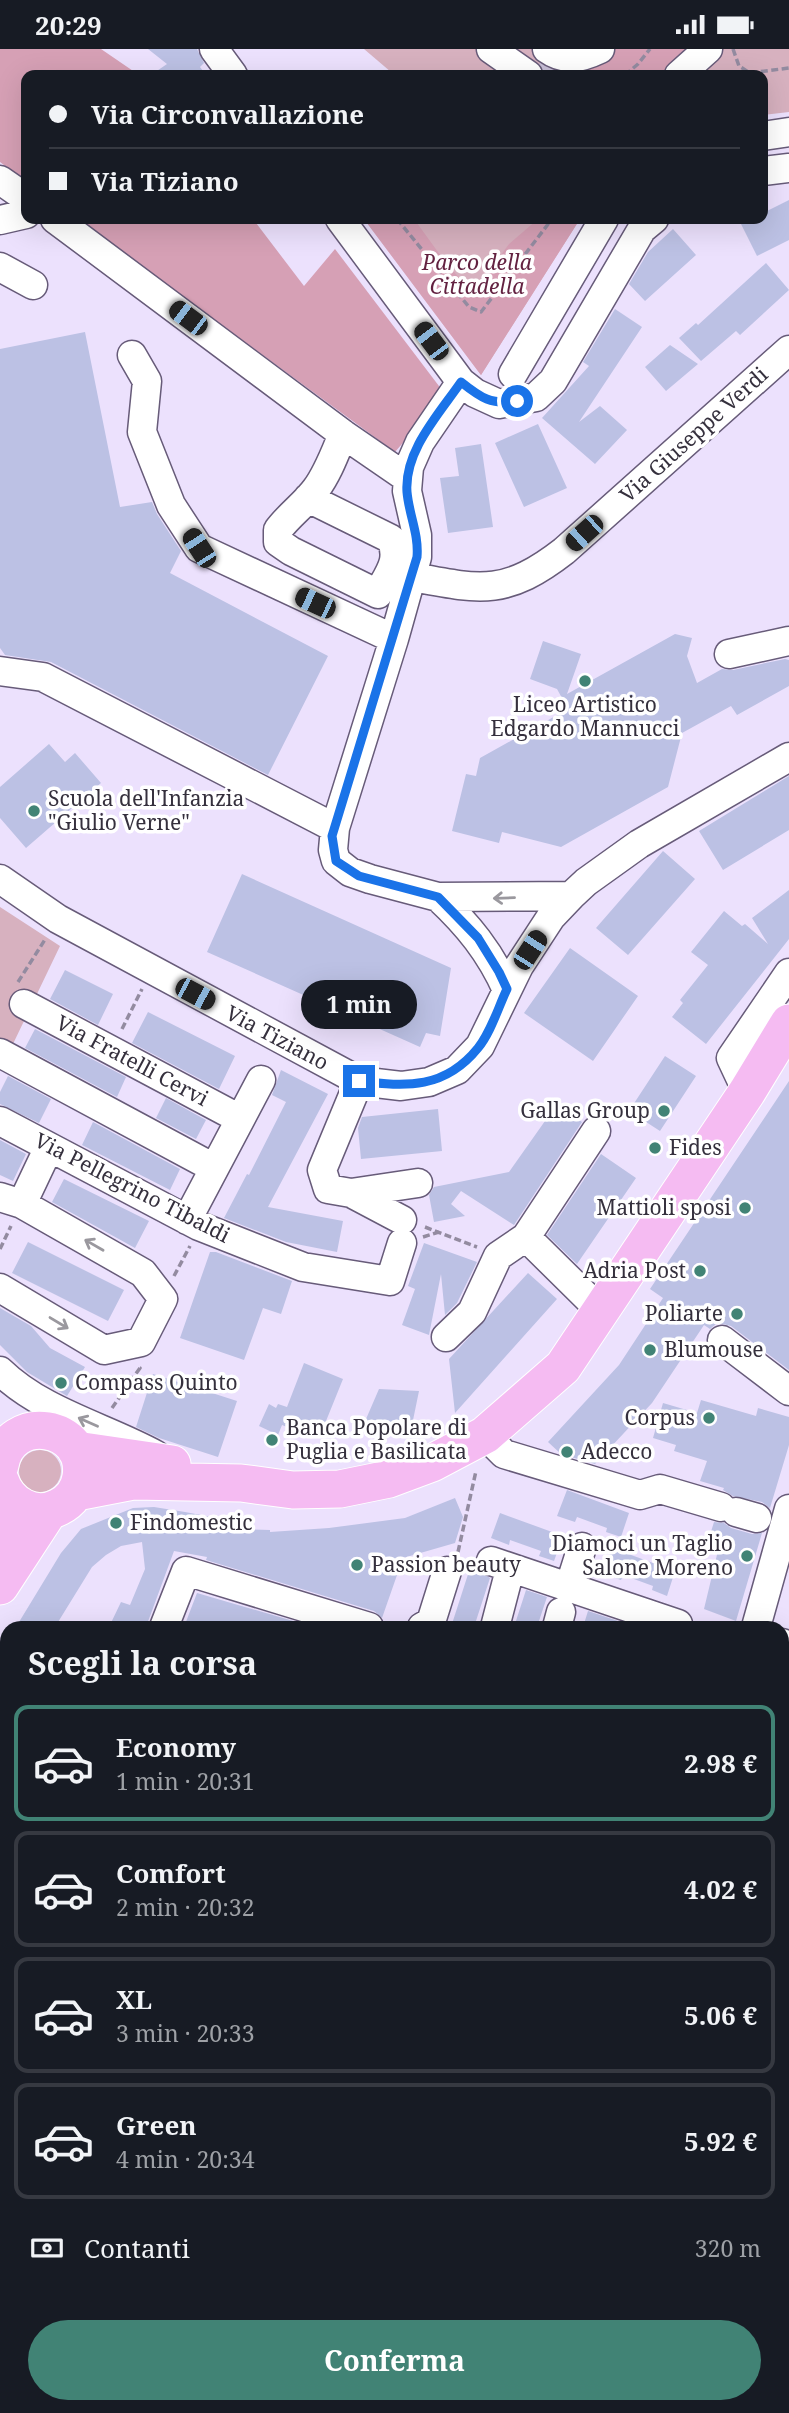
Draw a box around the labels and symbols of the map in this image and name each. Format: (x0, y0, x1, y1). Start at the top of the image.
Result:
park label: Parco della Cittadella (421, 248, 533, 300)
car (165, 297, 212, 339)
car (410, 318, 453, 364)
street label: Via Giuseppe Verdi (613, 360, 774, 508)
route start (501, 385, 533, 417)
car (562, 511, 607, 555)
car (179, 525, 220, 571)
car (292, 585, 339, 621)
marker: Liceo Artistico Edgardo Mannucci (577, 673, 593, 689)
place label: Liceo Artistico Edgardo Mannucci (491, 690, 680, 742)
place label: Scuola dell'Infanzia "Giulio Verne" (48, 784, 244, 836)
marker: Scuola dell'Infanzia "Giulio Verne" (26, 803, 42, 819)
one-way arrow (493, 891, 516, 904)
car (510, 927, 551, 973)
car (172, 975, 219, 1013)
callout: 1 min (301, 979, 417, 1028)
street label: Via Tiziano (221, 998, 334, 1076)
street label: Via Fratelli Cervi (51, 1008, 214, 1112)
route end (343, 1065, 375, 1097)
place label: Gallas Group (520, 1096, 650, 1124)
marker: Gallas Group (656, 1103, 672, 1119)
street label: Via Pellegrino Tibaldi (30, 1126, 235, 1249)
place label: Fides (669, 1133, 722, 1161)
marker: Fides (647, 1140, 663, 1156)
place label: Mattioli sposi (596, 1193, 731, 1221)
marker: Mattioli sposi (737, 1200, 753, 1216)
one-way arrow (85, 1238, 105, 1252)
place label: Adria Post (583, 1256, 686, 1284)
marker: Adria Post (692, 1263, 708, 1279)
place label: Poliarte (645, 1299, 723, 1327)
marker: Poliarte (729, 1306, 745, 1322)
one-way arrow (48, 1316, 68, 1330)
place label: Blumouse (664, 1335, 764, 1363)
marker: Blumouse (642, 1342, 658, 1358)
place label: Compass Quinto (75, 1368, 238, 1396)
marker: Compass Quinto (53, 1375, 69, 1391)
place label: Corpus (624, 1403, 695, 1431)
marker: Corpus (701, 1410, 717, 1426)
place label: Banca Popolare di Puglia e Basilicata (286, 1413, 467, 1465)
one-way arrow (78, 1415, 99, 1428)
marker: Banca Popolare di Puglia e Basilicata (264, 1432, 280, 1448)
place label: Adecco (581, 1437, 652, 1465)
marker: Adecco (559, 1444, 575, 1460)
place label: Findomestic (130, 1508, 253, 1536)
marker: Findomestic (108, 1515, 124, 1531)
place label: Diamoci un Taglio Salone Moreno (552, 1529, 733, 1581)
marker: Diamoci un Taglio Salone Moreno (739, 1548, 755, 1564)
place label: Passion beauty (371, 1550, 521, 1578)
marker: Passion beauty (349, 1557, 365, 1573)

